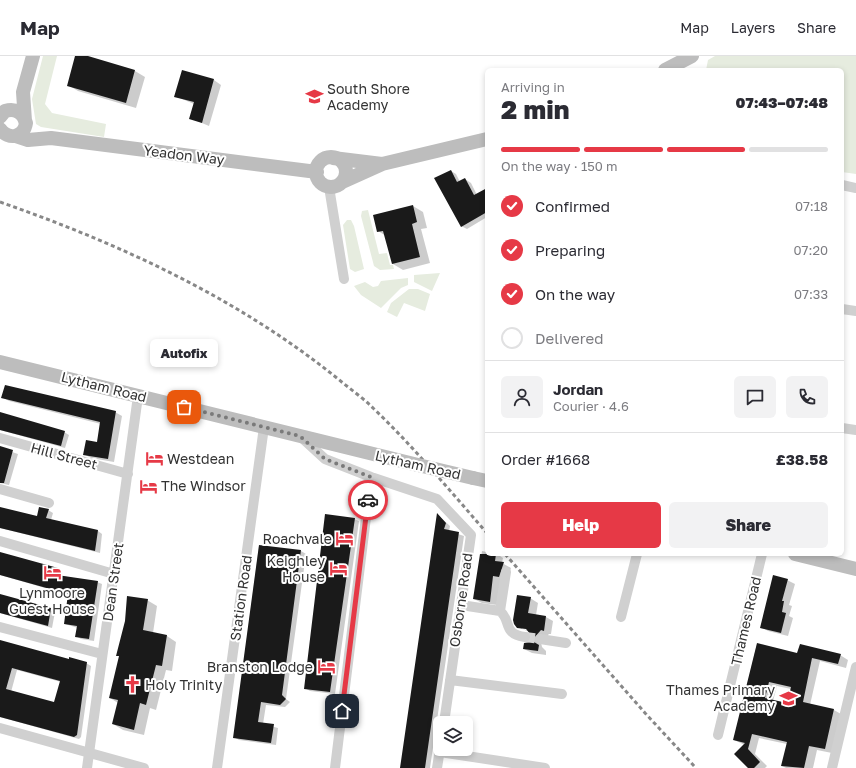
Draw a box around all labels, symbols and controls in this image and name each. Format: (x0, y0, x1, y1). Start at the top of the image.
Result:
text: Map (20, 16, 60, 39)
text: Map (680, 19, 709, 36)
text: Layers (731, 19, 775, 36)
text: Share (797, 19, 836, 36)
text: Arriving in (501, 79, 565, 95)
place label: South Shore Academy (327, 80, 410, 113)
school or university icon: South Shore Academy (304, 87, 324, 107)
text: 07:43–07:48 (736, 93, 828, 111)
text: 2 min (501, 94, 569, 125)
street label: Yeadon Way (143, 141, 226, 168)
text: On the way · 150 m (501, 158, 618, 174)
icon: check (501, 195, 523, 217)
text: Confirmed (535, 197, 610, 215)
text: 07:18 (795, 198, 828, 214)
icon: check (501, 239, 523, 261)
text: Preparing (535, 241, 605, 259)
text: 07:20 (794, 242, 828, 258)
icon: check (501, 283, 523, 305)
text: On the way (535, 285, 615, 303)
text: 07:33 (794, 286, 828, 302)
text: Delivered (535, 329, 603, 347)
callout: Autofix (150, 339, 218, 367)
text: Autofix (161, 345, 207, 361)
street label: Lytham Road (60, 368, 149, 405)
button: person (501, 376, 543, 418)
button: chat (734, 376, 776, 418)
button: phone (786, 376, 828, 418)
text: Jordan (553, 380, 603, 398)
pin (167, 390, 201, 424)
icon: bag (173, 396, 195, 418)
text: Courier · 4.6 (553, 398, 629, 414)
street label: Hill Street (29, 438, 99, 473)
street label: Lytham Road (374, 446, 463, 483)
hotel icon: Westdean (144, 449, 164, 469)
place label: Westdean (167, 450, 234, 467)
text: Order #1668 (501, 450, 590, 468)
text: £38.58 (776, 450, 828, 468)
hotel icon: The Windsor (138, 476, 158, 496)
place label: The Windsor (161, 477, 246, 494)
courier (348, 480, 388, 520)
icon: car (357, 489, 379, 511)
button: Help (501, 502, 661, 548)
button: Share (669, 502, 828, 548)
hotel icon: Roachvale (335, 529, 355, 549)
place label: Roachvale (263, 530, 332, 547)
street label: Dean Street (99, 541, 126, 622)
place label: Keighley House (267, 552, 325, 585)
street label: Osborne Road (445, 552, 476, 648)
street label: Station Road (226, 554, 255, 642)
hotel icon: Keighley House (328, 559, 348, 579)
hotel icon: Lynmoore Guest House (42, 563, 62, 583)
street label: Thames Road (727, 575, 764, 667)
place label: Lynmoore Guest House (9, 584, 95, 617)
hotel icon: Branston Lodge (316, 657, 336, 677)
place label: Branston Lodge (207, 658, 313, 675)
church icon: Holy Trinity (122, 675, 142, 695)
place label: Holy Trinity (145, 676, 222, 693)
place label: Thames Primary Academy (666, 681, 775, 714)
school or university icon: Thames Primary Academy (778, 688, 798, 708)
pin (325, 694, 359, 728)
icon: home (331, 700, 353, 722)
map controls (433, 716, 473, 756)
button: layers (433, 716, 473, 756)

